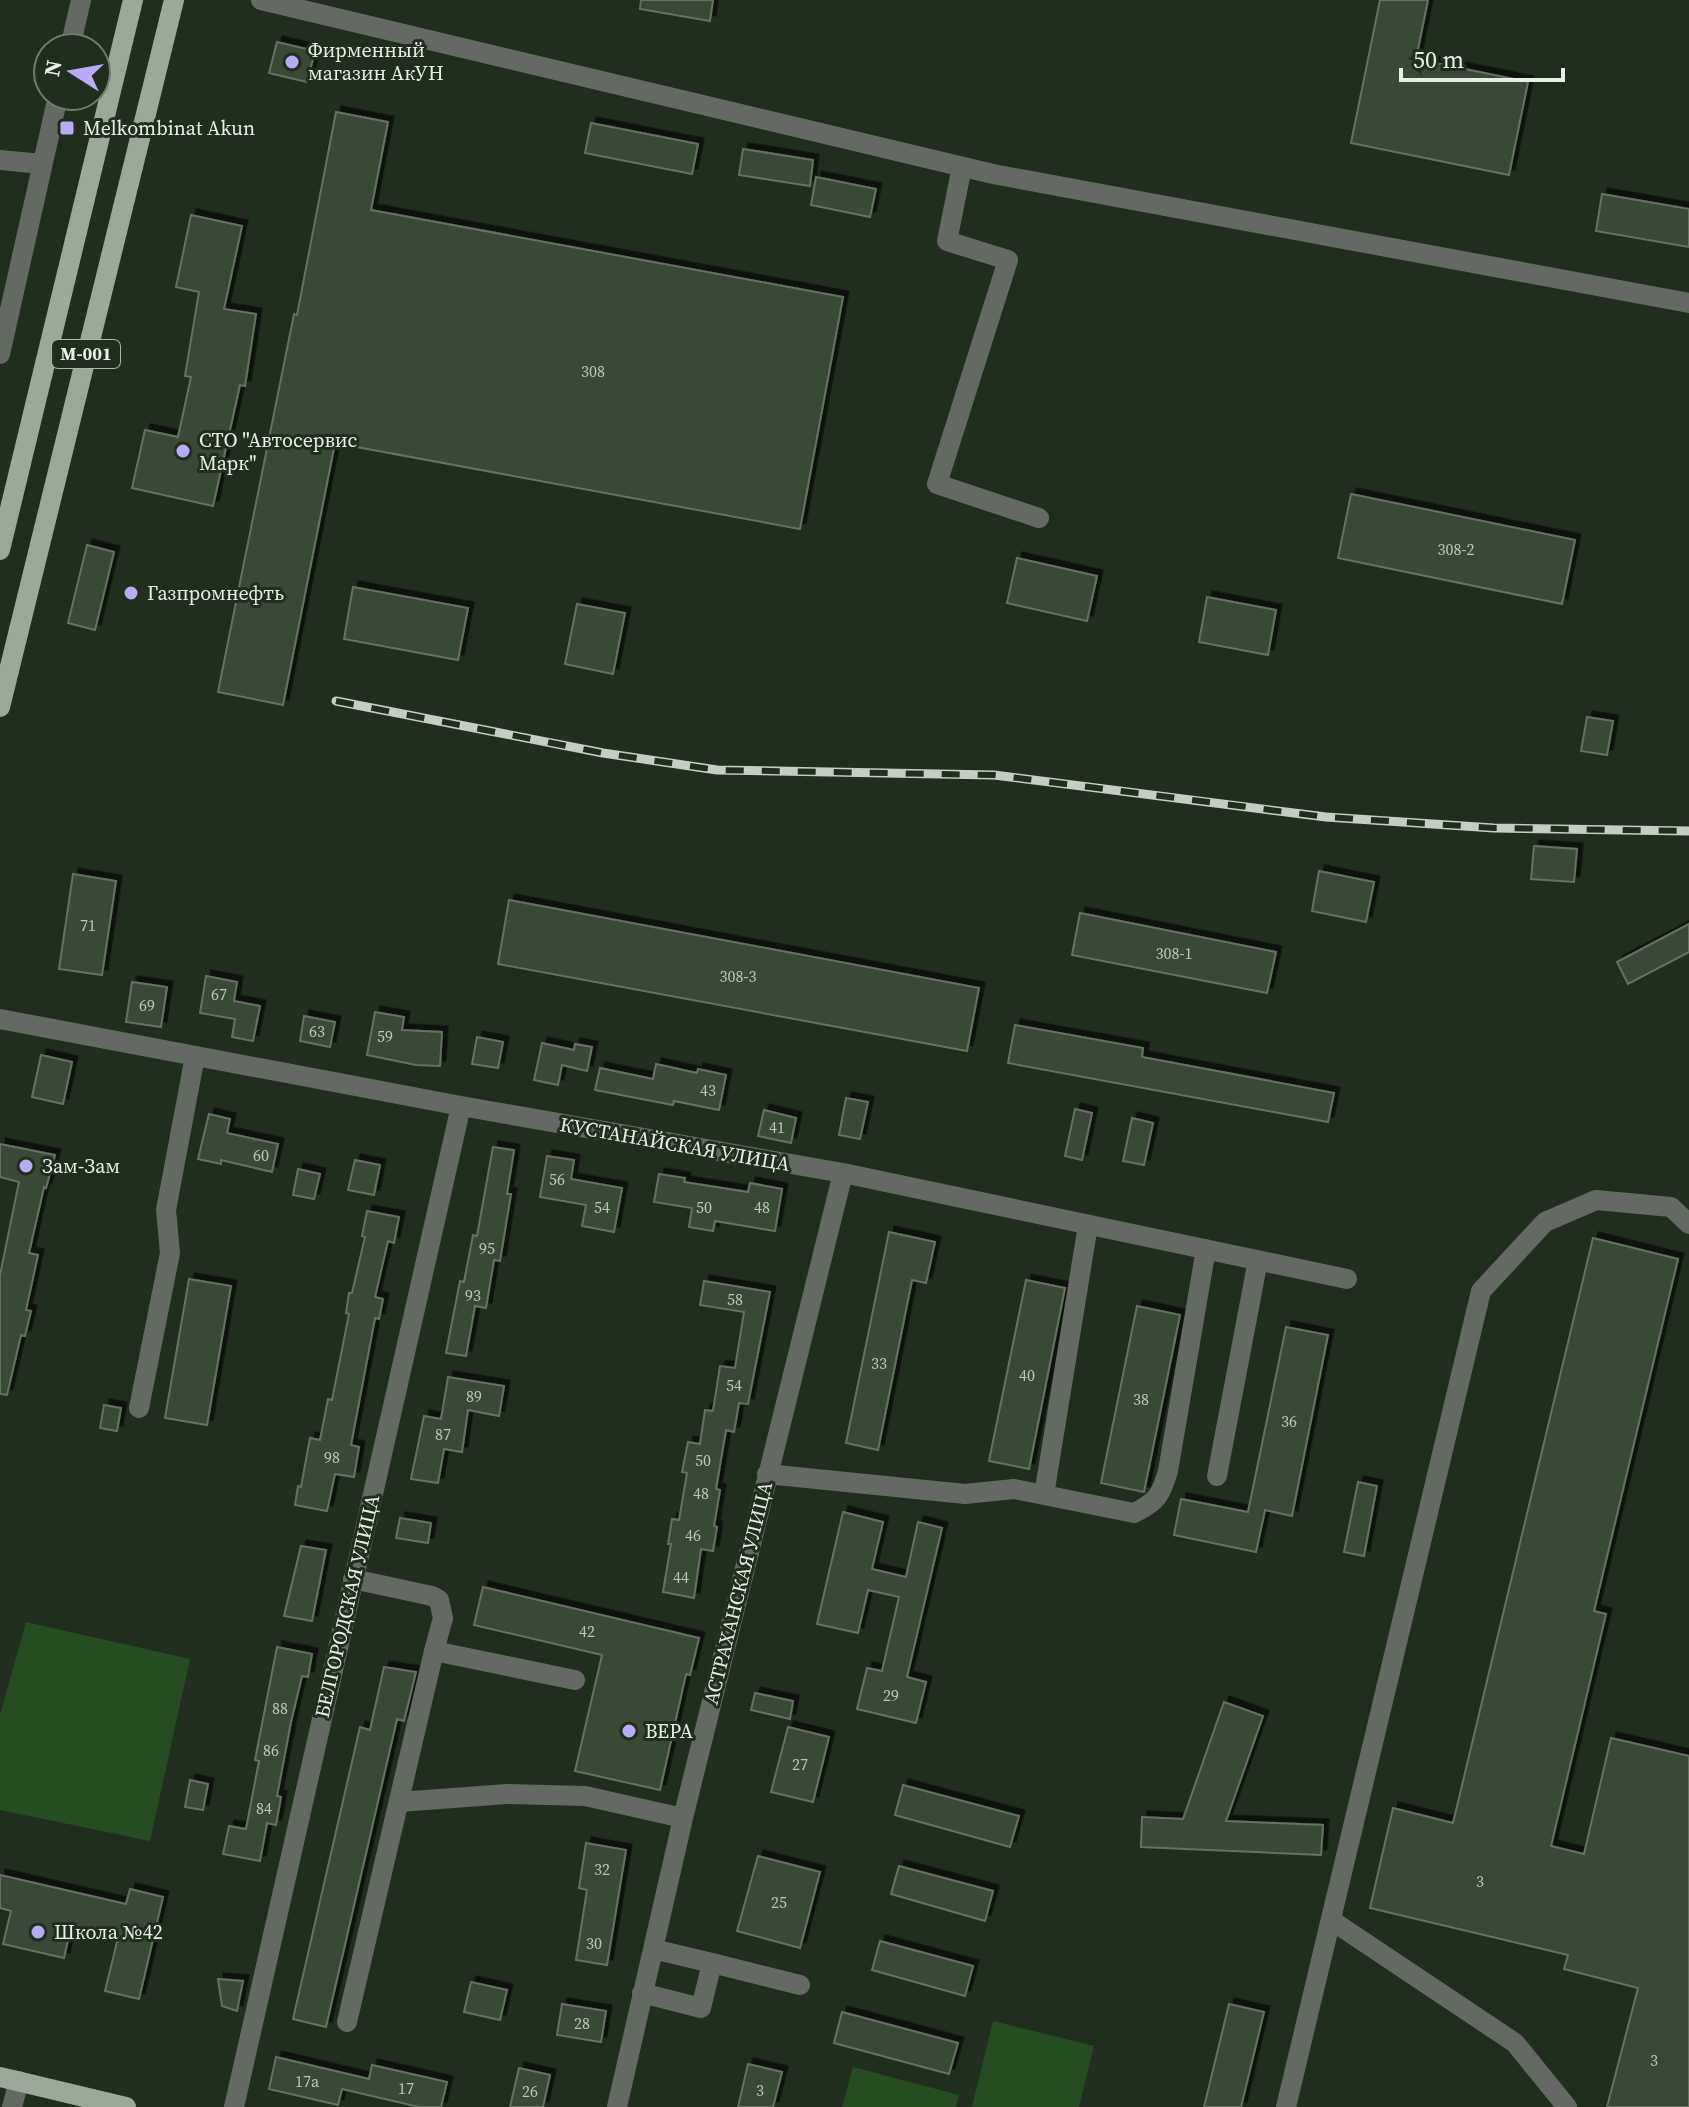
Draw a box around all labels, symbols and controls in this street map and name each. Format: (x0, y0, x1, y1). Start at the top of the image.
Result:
north arrow (32, 32, 112, 112)
scale bar (1401, 32, 1563, 82)
place label: Фирменный магазин АкУН (308, 36, 444, 87)
text: 50 m (1413, 43, 1464, 76)
marker: Фирменный магазин АкУН (283, 53, 301, 71)
text: N (36, 57, 69, 79)
place label: Melkombinat Akun (83, 114, 255, 142)
marker: Melkombinat Akun (58, 119, 76, 137)
road number: M-001 (52, 340, 120, 368)
house number: 308 (581, 360, 605, 382)
place label: СТО ''Автосервис Марк'' (199, 426, 358, 477)
marker: СТО ''Автосервис Марк'' (174, 442, 192, 460)
house number: 308-2 (1438, 538, 1475, 560)
place label: Газпромнефть (147, 579, 284, 607)
marker: Газпромнефть (122, 584, 140, 602)
house number: 71 (80, 914, 96, 936)
house number: 308-1 (1156, 942, 1193, 964)
house number: 308-3 (720, 965, 757, 987)
house number: 67 (211, 983, 227, 1005)
house number: 69 (139, 994, 155, 1016)
house number: 63 (309, 1020, 325, 1042)
house number: 59 (377, 1025, 393, 1047)
house number: 43 (700, 1079, 716, 1101)
street label: КУСТАНАЙСКАЯ УЛИЦА (558, 1110, 793, 1178)
house number: 41 (769, 1116, 785, 1138)
house number: 60 (253, 1144, 269, 1166)
place label: Зам-Зам (42, 1152, 120, 1180)
marker: Зам-Зам (17, 1157, 35, 1175)
house number: 56 (549, 1168, 565, 1190)
house number: 54 (594, 1196, 610, 1218)
house number: 50 (696, 1196, 712, 1218)
house number: 48 (754, 1196, 770, 1218)
house number: 95 (479, 1237, 495, 1259)
house number: 93 (465, 1284, 481, 1306)
house number: 58 (727, 1288, 743, 1310)
house number: 33 (871, 1352, 887, 1374)
house number: 40 (1019, 1364, 1035, 1386)
house number: 54 (726, 1374, 742, 1396)
house number: 89 (466, 1385, 482, 1407)
house number: 38 (1133, 1388, 1149, 1410)
house number: 36 (1281, 1410, 1297, 1432)
house number: 87 (435, 1423, 451, 1445)
house number: 98 (324, 1446, 340, 1468)
house number: 50 (695, 1449, 711, 1471)
street label: АСТРАХАНСКАЯ УЛИЦА (697, 1478, 779, 1708)
house number: 48 (693, 1482, 709, 1504)
street label: БЕЛГОРОДСКАЯ УЛИЦА (308, 1491, 386, 1720)
house number: 46 (685, 1524, 701, 1546)
house number: 44 (673, 1566, 689, 1588)
house number: 42 (579, 1620, 595, 1642)
house number: 29 (883, 1684, 899, 1706)
house number: 88 (272, 1697, 288, 1719)
place label: ВЕРА (645, 1717, 694, 1745)
marker: ВЕРА (620, 1722, 638, 1740)
house number: 86 (263, 1739, 279, 1761)
house number: 27 (792, 1753, 808, 1775)
house number: 84 (256, 1797, 272, 1819)
house number: 32 (594, 1858, 610, 1880)
house number: 3 (1476, 1870, 1484, 1892)
house number: 25 (771, 1891, 787, 1913)
place label: Школа №42 (54, 1918, 163, 1946)
marker: Школа №42 (29, 1923, 47, 1941)
house number: 30 (586, 1932, 602, 1954)
house number: 28 (574, 2012, 590, 2034)
house number: 3 (1650, 2049, 1658, 2071)
house number: 17a (295, 2070, 320, 2092)
house number: 17 (398, 2077, 414, 2099)
house number: 3 (756, 2079, 764, 2101)
house number: 26 (522, 2080, 538, 2102)

